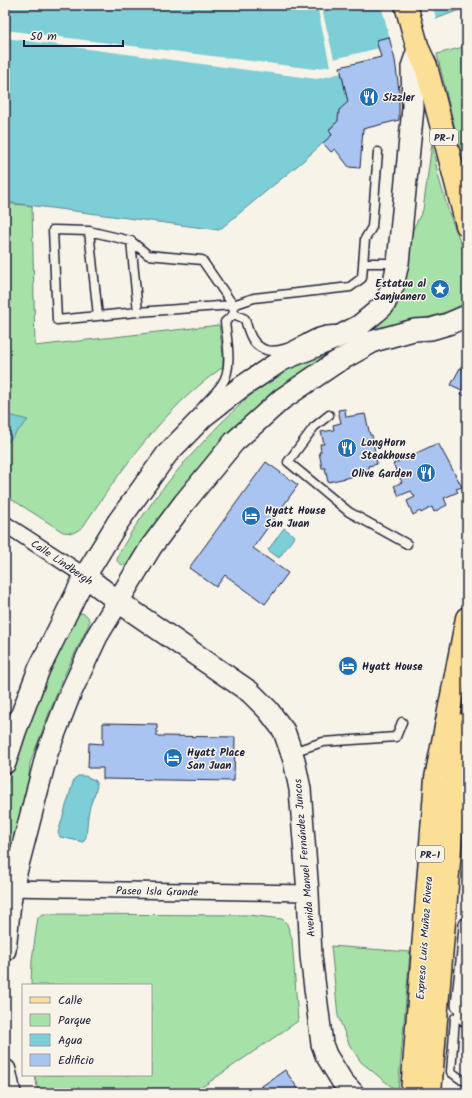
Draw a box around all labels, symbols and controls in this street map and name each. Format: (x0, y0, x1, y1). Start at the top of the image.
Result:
scale bar (24, 22, 123, 48)
text: 50 m (30, 27, 57, 46)
restaurant icon: Sizzler (358, 86, 380, 108)
place label: Sizzler (383, 89, 416, 107)
road number: PR-1 (430, 129, 458, 145)
place label: Estatua al Sanjuanero (374, 275, 426, 306)
place icon: Estatua al Sanjuanero (429, 278, 451, 300)
place label: LongHorn Steakhouse (361, 434, 416, 465)
restaurant icon: LongHorn Steakhouse (336, 437, 358, 459)
restaurant icon: Olive Garden (415, 462, 437, 484)
place label: Olive Garden (352, 465, 412, 483)
place label: Hyatt House San Juan (265, 502, 326, 533)
hotel icon: Hyatt House San Juan (240, 505, 262, 527)
street label: Calle Lindbergh (27, 535, 96, 590)
hotel icon: Hyatt House (337, 655, 359, 677)
place label: Hyatt House (362, 658, 423, 676)
place label: Hyatt Place San Juan (187, 744, 246, 775)
hotel icon: Hyatt Place San Juan (162, 747, 184, 769)
street label: Avenida Manuel Fernández Juncos (289, 778, 321, 938)
road number: PR-1 (416, 846, 444, 862)
street label: Expreso Luis Muñoz Rivera (412, 876, 438, 1000)
street label: Paseo Isla Grande (116, 882, 198, 902)
legend (22, 984, 152, 1076)
text: Calle (58, 991, 83, 1010)
text: Parque (58, 1011, 92, 1030)
text: Agua (58, 1031, 83, 1050)
text: Edificio (58, 1051, 94, 1070)

